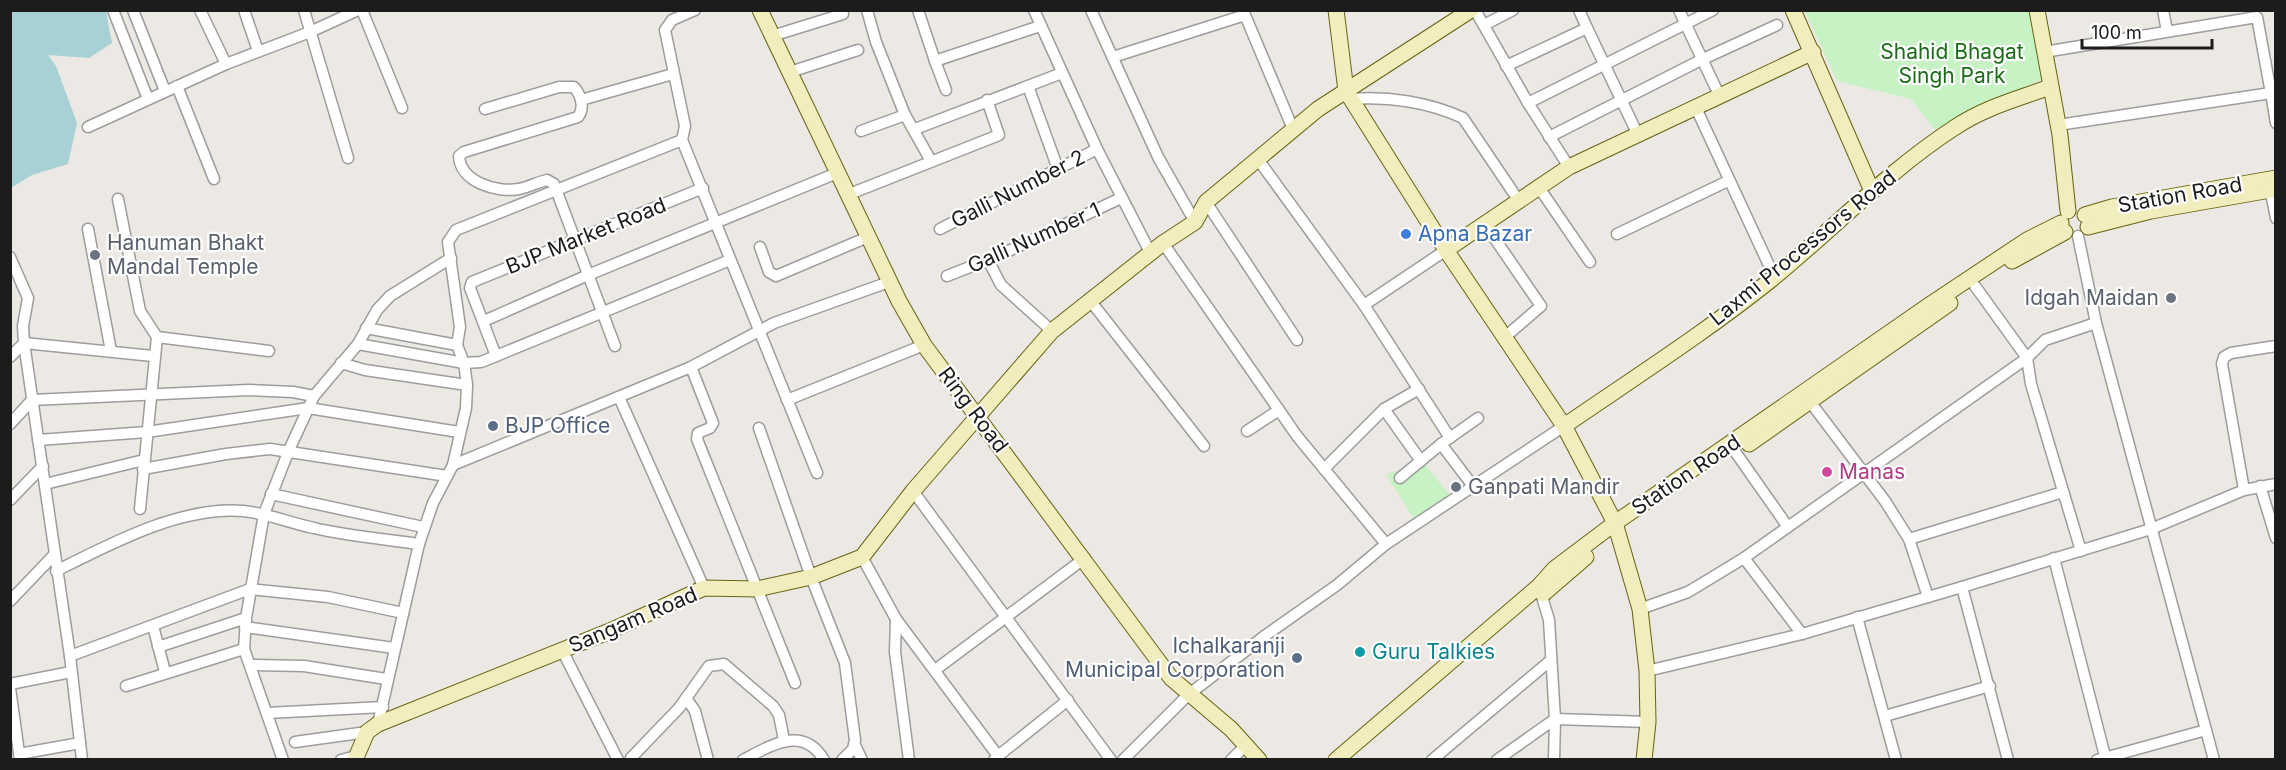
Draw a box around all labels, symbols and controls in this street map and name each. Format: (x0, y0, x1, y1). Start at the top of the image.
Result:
scale bar (2082, 12, 2212, 50)
text: 100 m (2091, 22, 2142, 43)
park label: Shahid Bhagat Singh Park (1880, 39, 2024, 88)
street label: Galli Number 2 (947, 144, 1089, 233)
street label: Laxmi Processors Road (1704, 165, 1901, 331)
street label: Station Road (2116, 171, 2244, 218)
street label: BJP Market Road (502, 192, 670, 279)
street label: Galli Number 1 (964, 197, 1104, 278)
place label: Apna Bazar (1418, 221, 1532, 246)
marker: Apna Bazar (1399, 227, 1413, 241)
place label: Hanuman Bhakt Mandal Temple (107, 230, 264, 279)
marker: Hanuman Bhakt Mandal Temple (88, 248, 102, 262)
place label: Idgah Maidan (2025, 285, 2159, 310)
marker: Idgah Maidan (2164, 291, 2178, 305)
street label: Ring Road (933, 362, 1014, 457)
place label: BJP Office (505, 413, 610, 438)
marker: BJP Office (486, 419, 500, 433)
street label: Station Road (1627, 429, 1745, 520)
place label: Manas (1839, 459, 1905, 484)
marker: Manas (1820, 465, 1834, 479)
place label: Ganpati Mandir (1468, 474, 1620, 499)
marker: Ganpati Mandir (1449, 480, 1463, 494)
street label: Sangam Road (565, 581, 701, 658)
place label: Ichalkaranji Municipal Corporation (1065, 633, 1285, 682)
place label: Guru Talkies (1372, 639, 1495, 664)
marker: Guru Talkies (1353, 645, 1367, 659)
marker: Ichalkaranji Municipal Corporation (1290, 651, 1304, 665)

